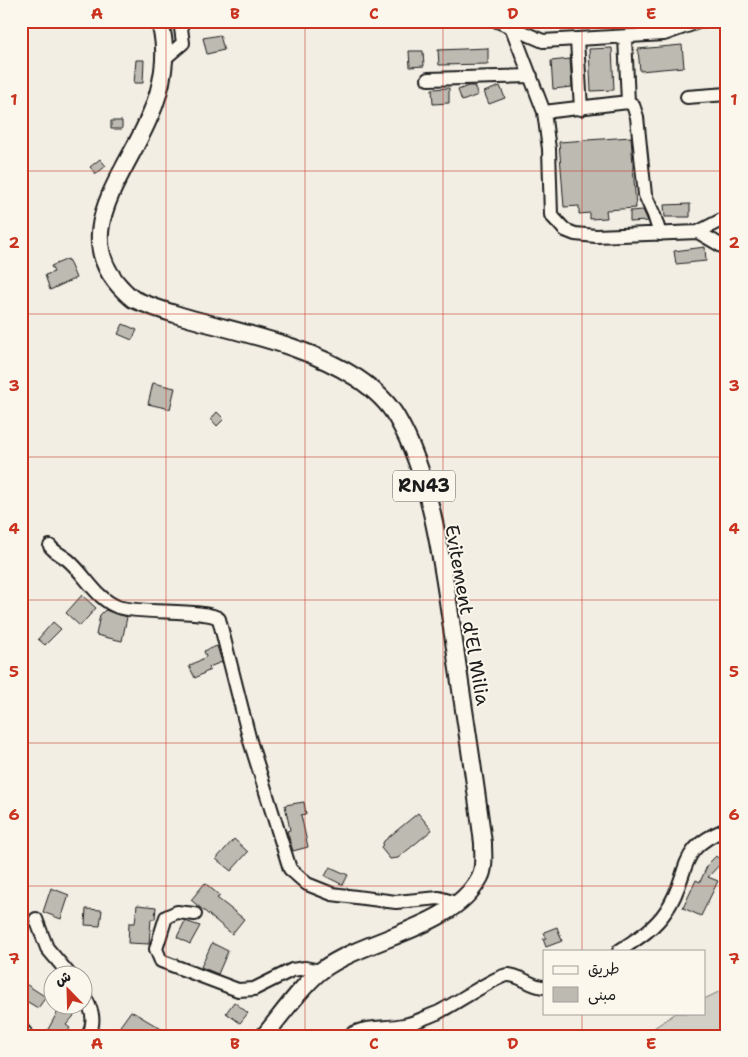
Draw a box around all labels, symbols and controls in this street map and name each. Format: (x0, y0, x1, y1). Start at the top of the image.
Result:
text: A (91, 3, 103, 24)
text: B (230, 3, 240, 24)
text: C (369, 3, 379, 24)
text: D (507, 3, 519, 24)
text: E (646, 3, 656, 24)
text: 1 (10, 89, 18, 110)
text: 1 (730, 89, 738, 110)
text: 2 (8, 232, 20, 253)
text: 2 (728, 232, 740, 253)
text: 3 (8, 375, 20, 396)
text: 3 (728, 375, 740, 396)
road number: RN43 (393, 471, 455, 502)
text: 4 (8, 518, 20, 539)
text: 4 (728, 518, 740, 539)
street label: Evitement d'El Milia (439, 523, 496, 708)
text: 5 (9, 661, 19, 682)
text: 5 (729, 661, 739, 682)
text: 6 (8, 804, 20, 825)
text: 6 (728, 804, 740, 825)
text: 7 (8, 948, 20, 969)
text: 7 (728, 948, 740, 969)
legend (543, 950, 706, 1014)
text: طريق (588, 959, 620, 979)
north arrow (42, 964, 92, 1014)
text: ش (52, 967, 74, 989)
text: مبنى (588, 985, 616, 1005)
text: A (91, 1033, 103, 1054)
text: B (230, 1033, 240, 1054)
text: C (369, 1033, 379, 1054)
text: D (507, 1033, 519, 1054)
text: E (646, 1033, 656, 1054)

